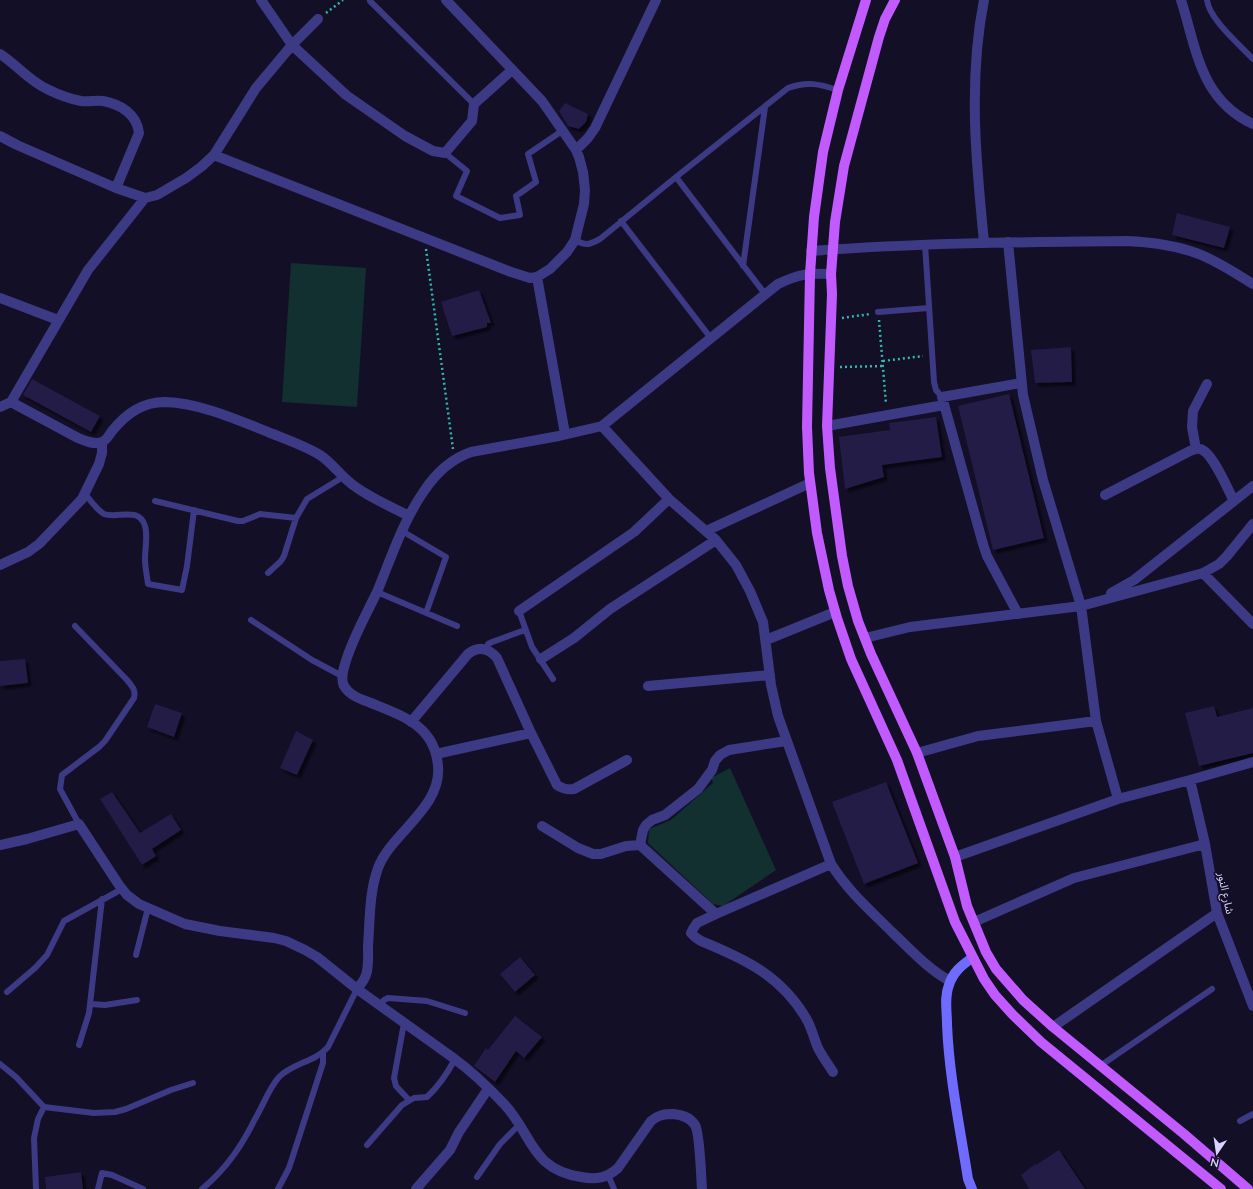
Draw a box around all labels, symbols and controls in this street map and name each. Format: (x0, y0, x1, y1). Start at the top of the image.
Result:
street label: شارع النور (1214, 870, 1237, 916)
north arrow (1197, 1133, 1237, 1173)
text: N (1209, 1156, 1220, 1171)

